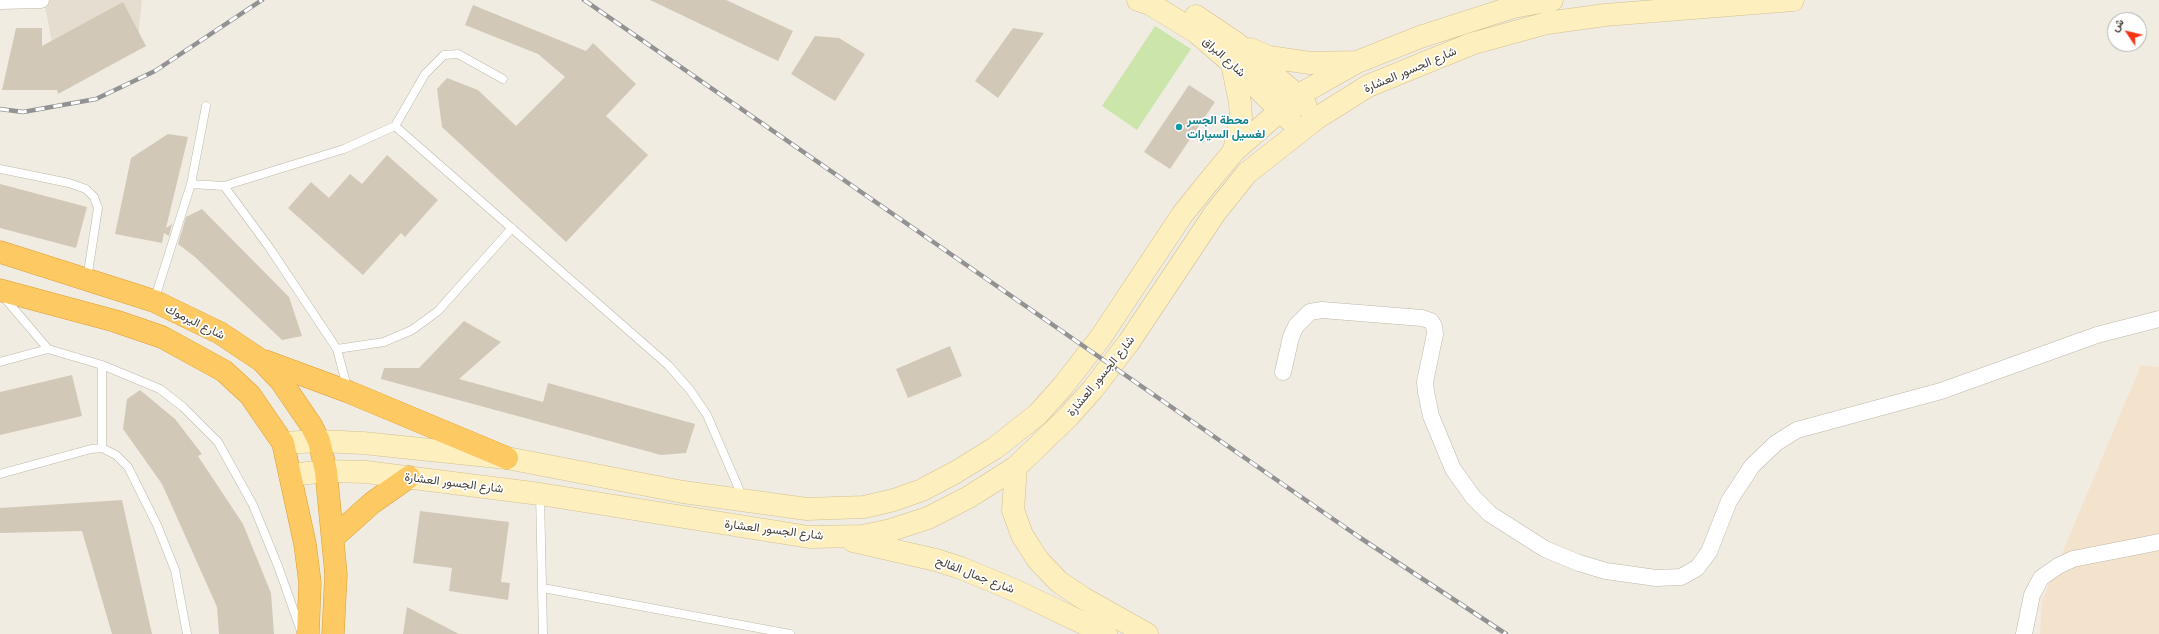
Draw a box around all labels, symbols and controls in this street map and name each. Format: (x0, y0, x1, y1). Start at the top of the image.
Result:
north arrow (2107, 12, 2147, 52)
text: ش (2108, 16, 2127, 35)
street label: شارع البراق (1200, 34, 1248, 80)
street label: شارع الجسور العشارة (1361, 44, 1459, 96)
place label: محطة الجسر لغسيل السيارات (1187, 113, 1265, 141)
marker: محطة الجسر لغسيل السيارات (1174, 122, 1184, 132)
street label: شارع اليرموك (163, 301, 227, 343)
street label: شارع الجسور العشارة (1064, 333, 1138, 419)
street label: شارع الجسور العشارة (404, 470, 504, 496)
street label: شارع الجسور العشارة (724, 517, 824, 543)
street label: شارع جمال الفالح (934, 553, 1016, 597)

